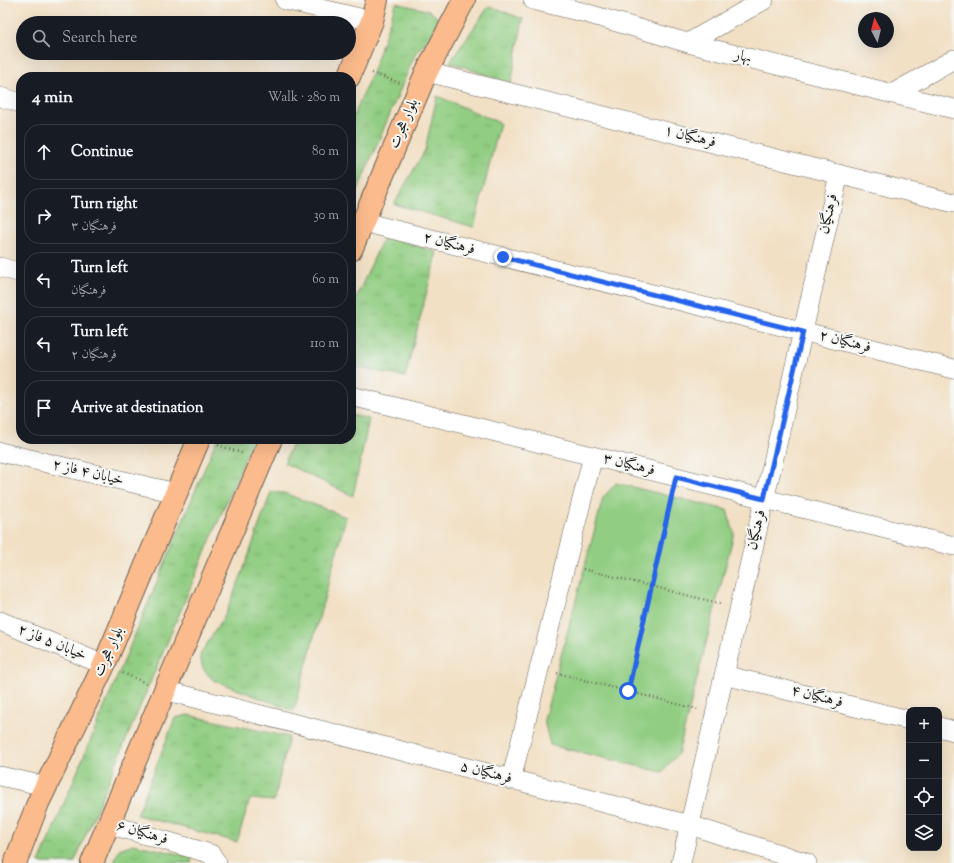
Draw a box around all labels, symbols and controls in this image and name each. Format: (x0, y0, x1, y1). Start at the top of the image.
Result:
north arrow (858, 12, 894, 48)
search box (16, 16, 356, 60)
icon: search (30, 27, 52, 49)
text: Search here (62, 28, 137, 49)
street label: بهار (730, 44, 754, 69)
text: 4 min (32, 86, 73, 110)
text: Walk · 280 m (268, 89, 340, 107)
street label: بلوار هجرت (384, 96, 424, 152)
street label: فرهنگیان ۱ (662, 120, 718, 154)
icon: ahead (33, 141, 55, 163)
text: Continue (71, 142, 133, 163)
text: 80 m (312, 143, 339, 161)
street label: فرهنگیان (814, 192, 844, 236)
text: Turn right (71, 194, 137, 215)
icon: right (33, 205, 55, 227)
text: 30 m (313, 207, 339, 225)
text: فرهنگیان ۳ (71, 218, 117, 236)
street label: فرهنگیان ۲ (421, 227, 477, 261)
route end (494, 248, 512, 266)
text: Turn left (71, 258, 128, 279)
icon: left (33, 269, 55, 291)
text: 60 m (312, 271, 339, 289)
text: فرهنگیان (71, 282, 106, 300)
text: Turn left (71, 322, 128, 343)
street label: فرهنگیان ۲ (817, 325, 873, 359)
icon: left (33, 333, 55, 355)
text: 110 m (310, 335, 339, 353)
text: فرهنگیان ۲ (71, 346, 117, 364)
icon: arrive (33, 397, 55, 419)
text: Arrive at destination (71, 398, 204, 419)
street label: فرهنگیان ۳ (601, 448, 657, 482)
street label: خیابان ۴ فاز ۲ (50, 455, 126, 491)
street label: فرهنگیان (742, 508, 772, 552)
street label: خیابان ۵ فاز ۲ (14, 620, 90, 666)
street label: بلوار هجرت (89, 624, 129, 680)
street label: فرهنگیان ۴ (789, 680, 845, 714)
route start (619, 682, 637, 700)
map controls (906, 707, 942, 851)
button: + (906, 707, 942, 743)
button: − (906, 743, 942, 779)
street label: فرهنگیان ۵ (458, 756, 514, 790)
button: locate (906, 779, 942, 815)
button: layers (906, 815, 942, 851)
street label: فرهنگیان ۶ (114, 816, 170, 850)

